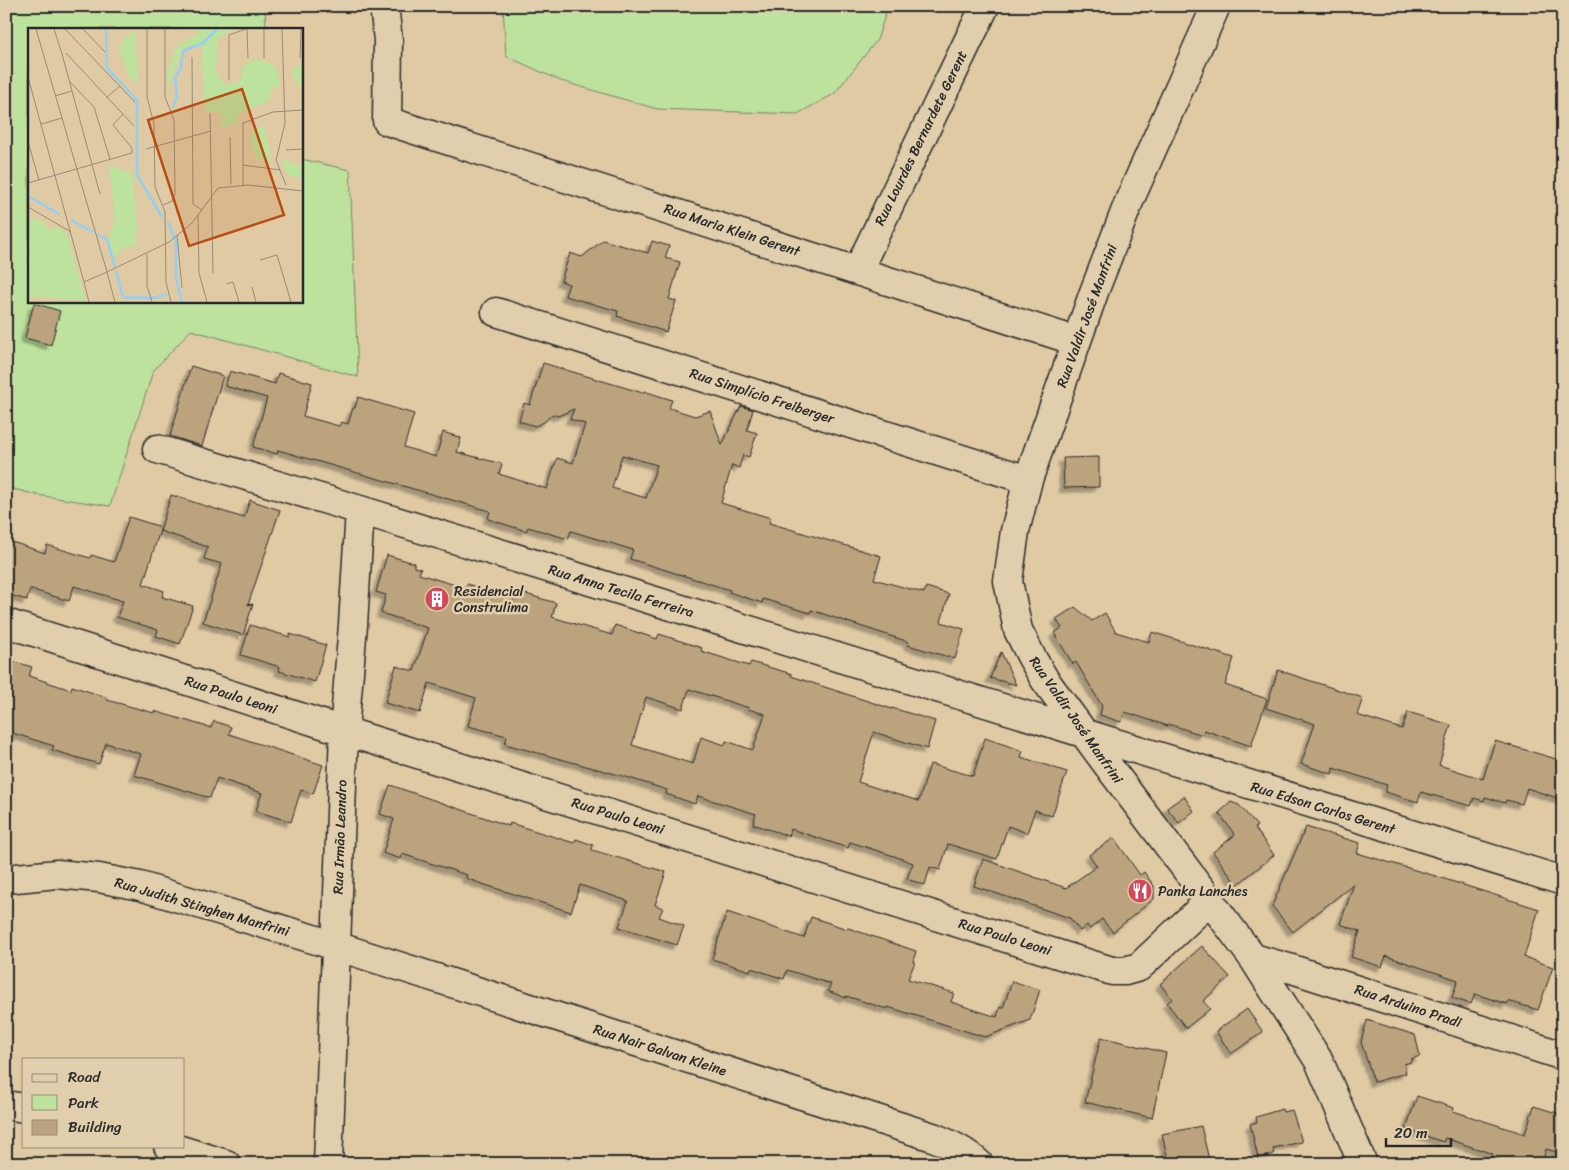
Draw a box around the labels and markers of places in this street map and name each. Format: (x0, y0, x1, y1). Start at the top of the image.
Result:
place label: Residencial Construlima (454, 579, 528, 620)
building icon: Residencial Construlima (424, 586, 450, 612)
restaurant icon: Panka Lanches (1127, 878, 1153, 904)
place label: Panka Lanches (1158, 879, 1248, 904)

